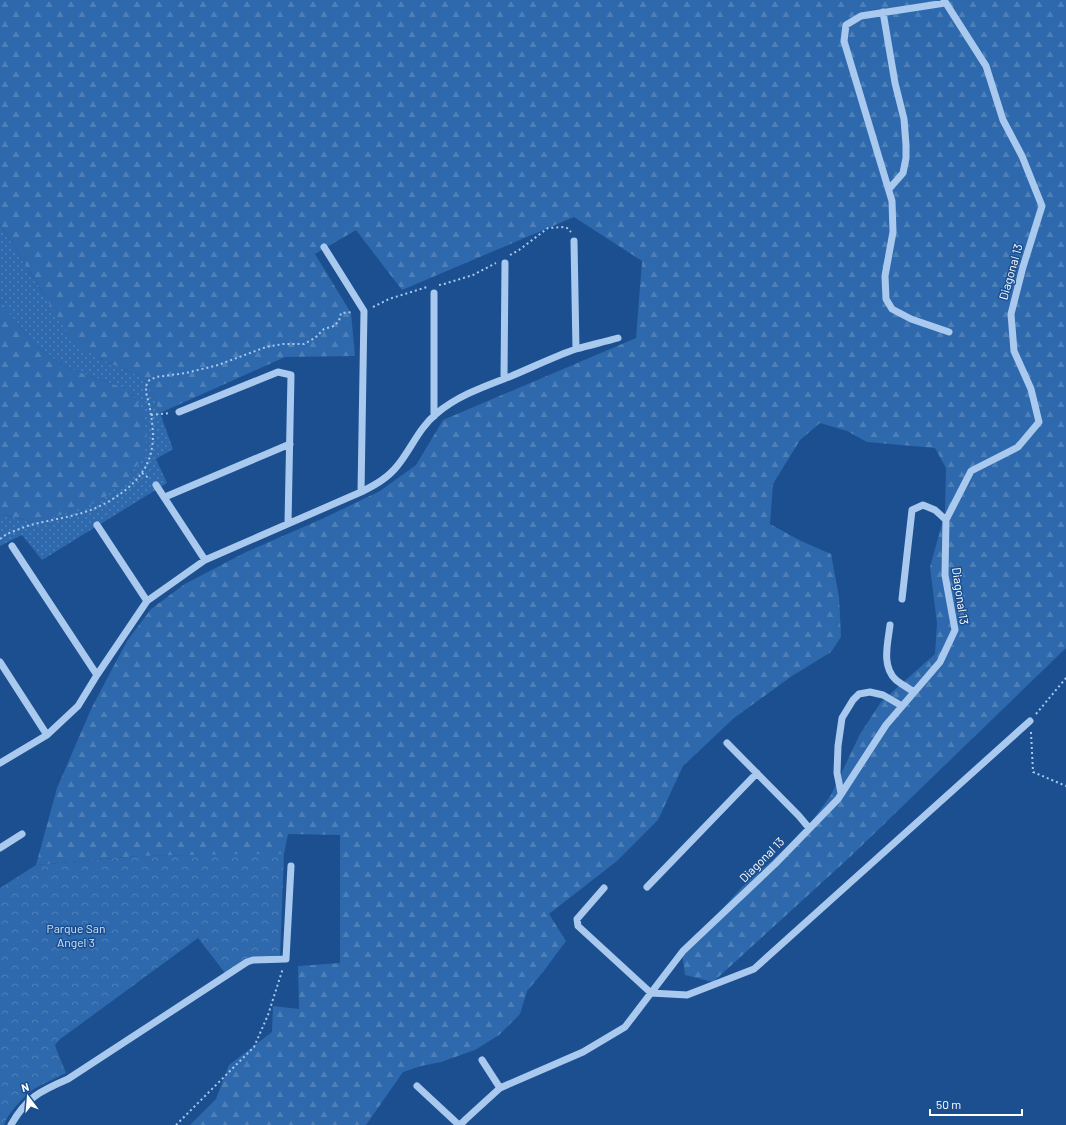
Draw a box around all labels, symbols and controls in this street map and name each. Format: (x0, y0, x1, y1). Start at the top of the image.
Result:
street label: Diagonal 13 (995, 242, 1025, 301)
street label: Diagonal 13 (950, 566, 972, 625)
street label: Diagonal 13 (736, 834, 787, 885)
park label: Parque San Angel 3 (47, 921, 105, 949)
north arrow (8, 1077, 48, 1117)
text: N (20, 1080, 30, 1094)
scale bar (930, 1091, 1022, 1117)
text: 50 m (936, 1097, 961, 1111)

